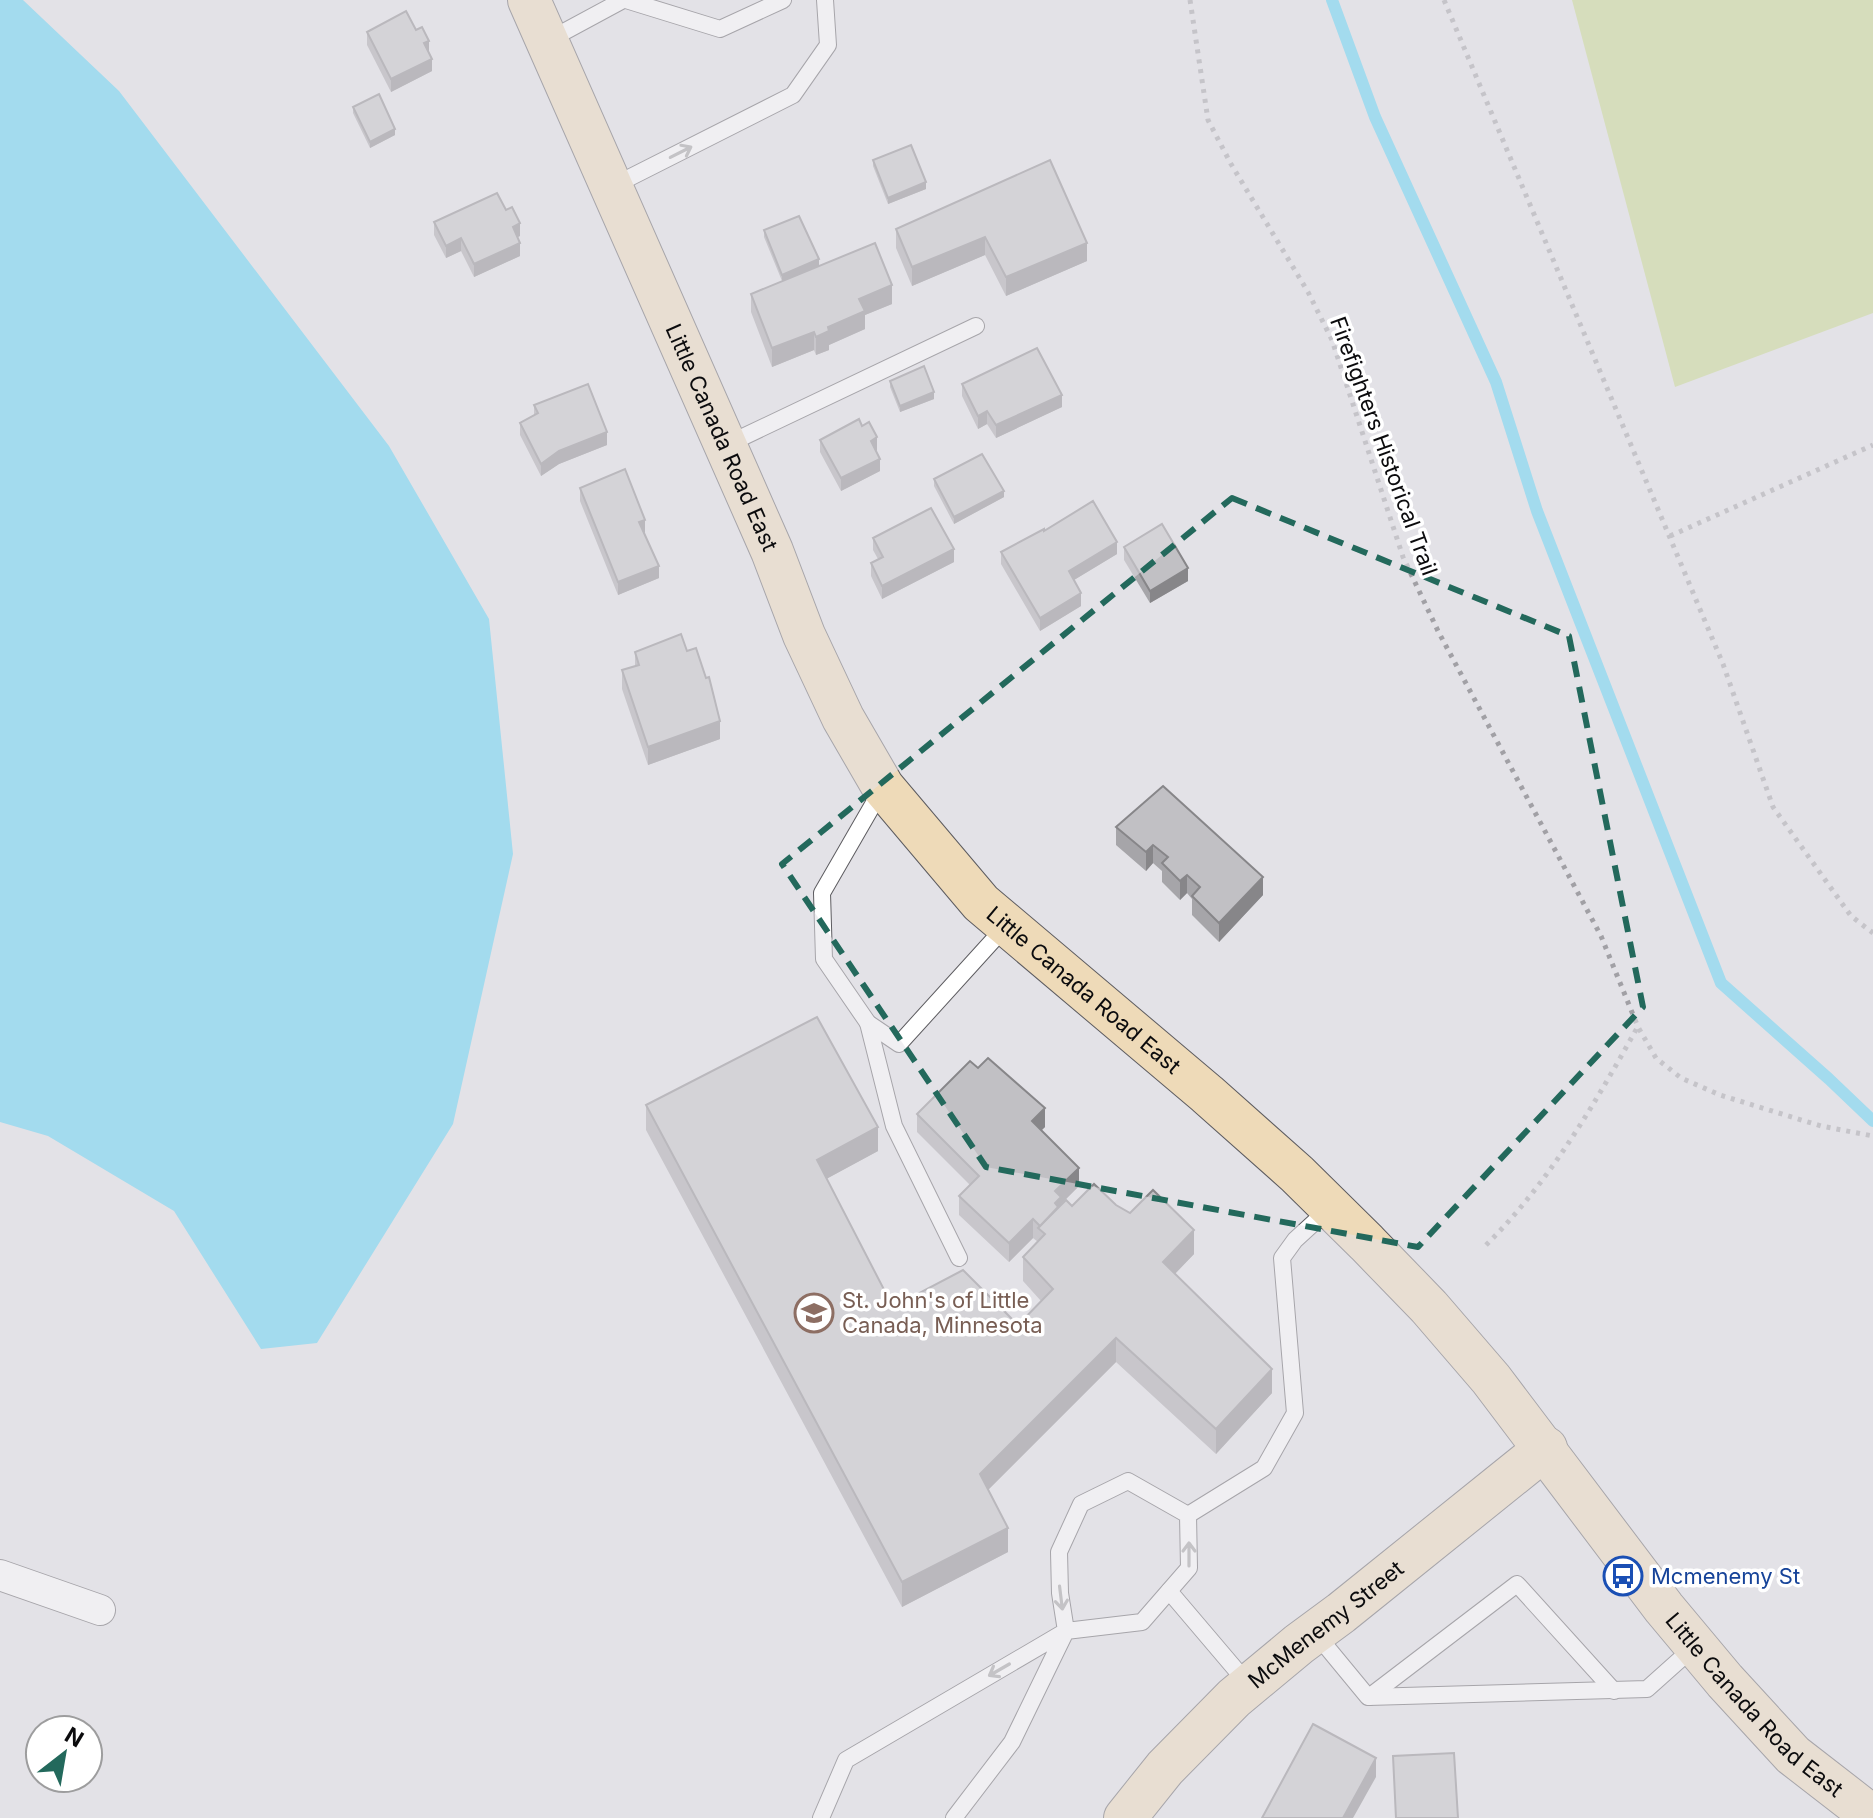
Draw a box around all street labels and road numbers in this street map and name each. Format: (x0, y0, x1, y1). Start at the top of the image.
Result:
street label: Firefighters Historical Trail (1325, 313, 1443, 579)
street label: Little Canada Road East (660, 320, 783, 555)
street label: Little Canada Road East (982, 901, 1186, 1079)
street label: McMenemy Street (1243, 1555, 1409, 1694)
street label: Little Canada Road East (1660, 1607, 1848, 1802)

